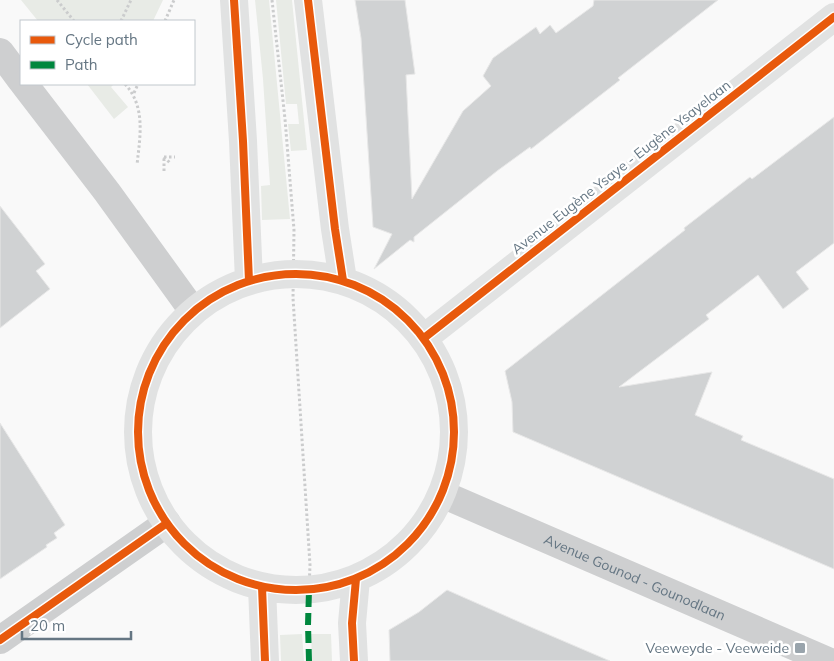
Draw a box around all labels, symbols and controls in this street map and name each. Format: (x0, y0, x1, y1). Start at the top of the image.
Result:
legend (20, 20, 195, 85)
text: Cycle path (65, 30, 138, 49)
text: Path (65, 55, 97, 74)
street label: Avenue Eugène Ysaye - Eugène Ysayelaan (508, 76, 734, 258)
street label: Avenue Gounod - Gounodlaan (541, 530, 728, 625)
scale bar (22, 608, 131, 640)
text: 20 m (30, 616, 65, 635)
place label: Veeweyde - Veeweide (646, 639, 789, 657)
marker: Veeweyde - Veeweide (793, 641, 807, 655)

